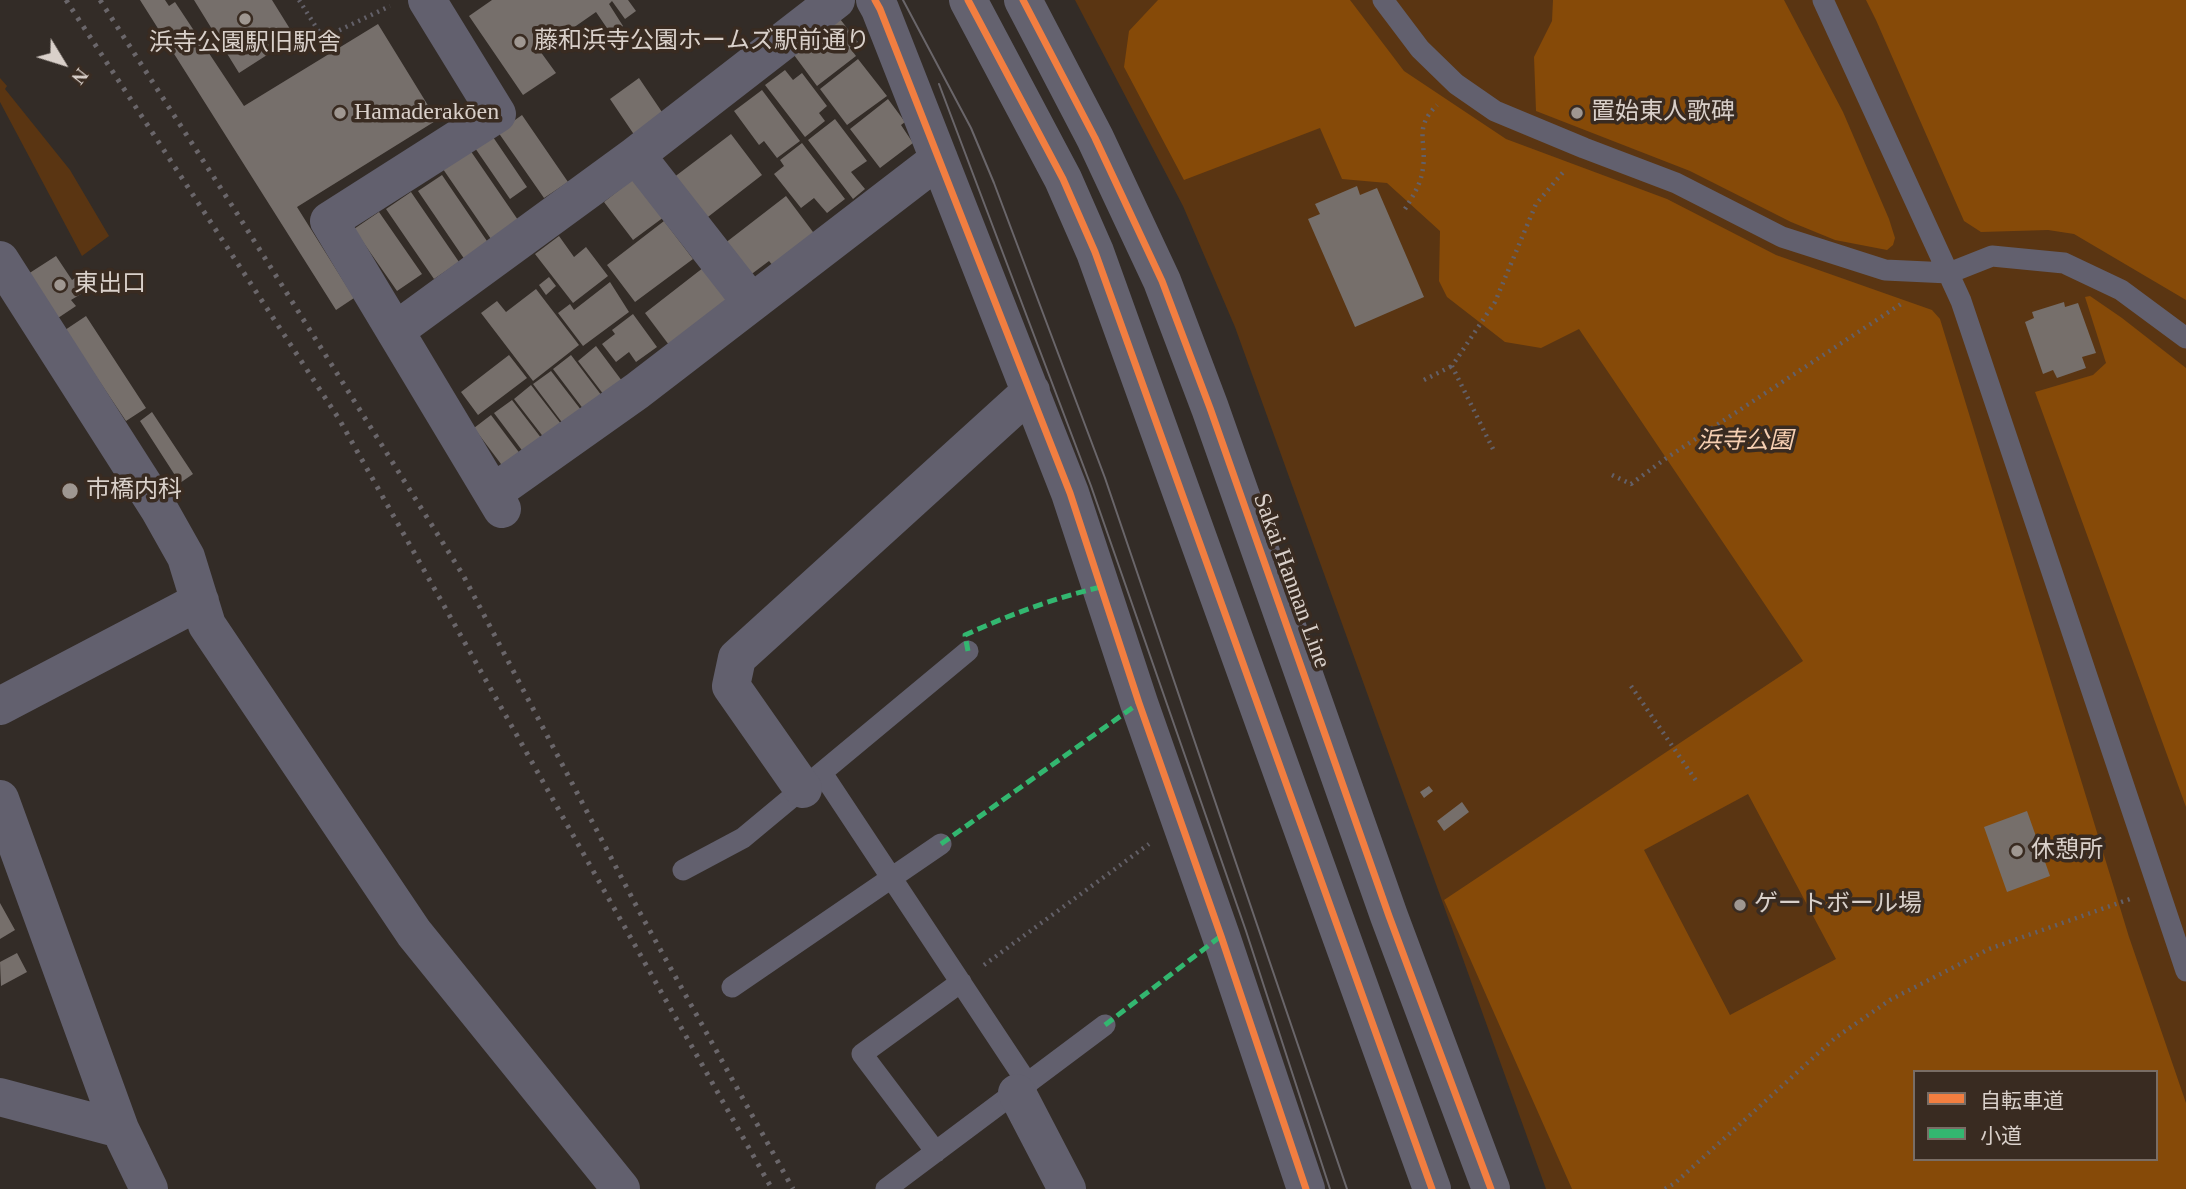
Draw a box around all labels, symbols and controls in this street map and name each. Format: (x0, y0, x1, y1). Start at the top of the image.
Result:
marker: 浜寺公園駅旧駅舎 (237, 11, 253, 27)
north arrow (28, 28, 98, 98)
place label: 藤和浜寺公園ホームズ駅前通り (534, 28, 870, 56)
place label: 浜寺公園駅旧駅舎 (149, 30, 341, 58)
marker: 藤和浜寺公園ホームズ駅前通り (512, 34, 528, 50)
text: N (67, 64, 92, 88)
place label: Hamaderakōen (354, 99, 499, 127)
place label: 置始東人歌碑 (1591, 99, 1735, 127)
marker: Hamaderakōen (332, 105, 348, 121)
marker: 置始東人歌碑 (1569, 105, 1585, 121)
place label: 東出口 (74, 271, 146, 299)
marker: 東出口 (52, 277, 68, 293)
park label: 浜寺公園 (1697, 428, 1793, 456)
place label: 市橋内科 (86, 477, 182, 505)
marker: 市橋内科 (60, 481, 80, 501)
street label: Sakai Hannan Line (1246, 490, 1336, 672)
place label: 休憩所 (2031, 837, 2103, 865)
marker: 休憩所 (2009, 843, 2025, 859)
place label: ゲートボール場 (1754, 891, 1922, 919)
marker: ゲートボール場 (1732, 897, 1748, 913)
legend (1913, 1070, 2158, 1161)
text: 自転車道 (1980, 1089, 2064, 1113)
text: 小道 (1980, 1124, 2022, 1148)

